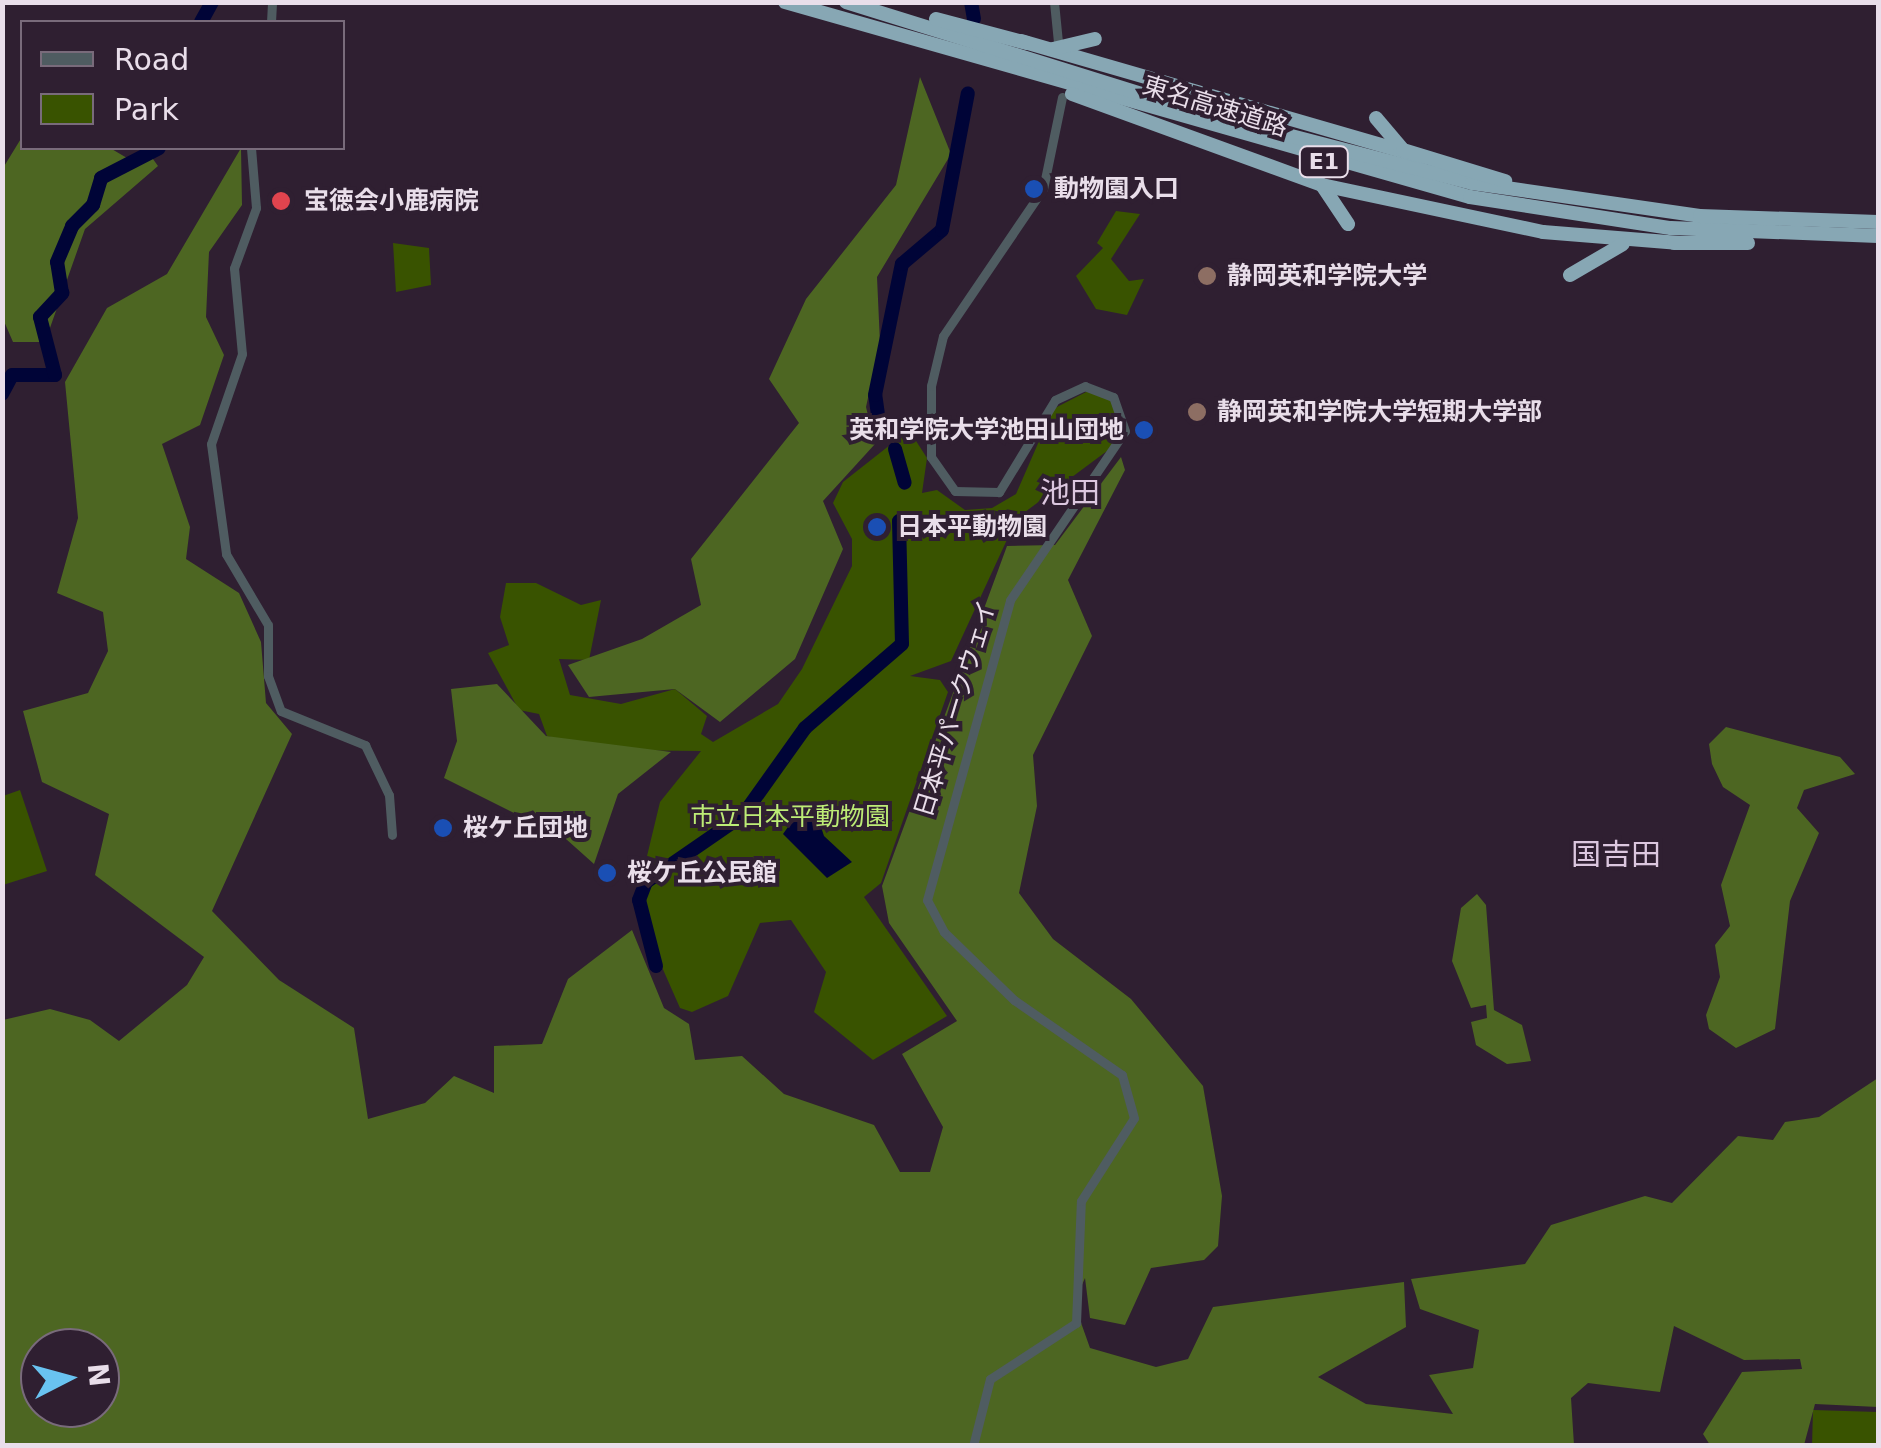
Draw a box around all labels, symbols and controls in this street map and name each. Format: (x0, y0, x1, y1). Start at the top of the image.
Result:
legend (20, 20, 345, 150)
text: Road (114, 42, 189, 77)
street label: 東名高速道路 (1139, 71, 1291, 143)
text: Park (114, 92, 179, 127)
road number: E1 (1296, 145, 1352, 179)
place label: 動物園入口 (1054, 174, 1179, 204)
marker: 動物園入口 (1023, 178, 1045, 200)
place label: 宝徳会小鹿病院 (304, 186, 479, 216)
marker: 宝徳会小鹿病院 (268, 188, 294, 214)
place label: 静岡英和学院大学 (1227, 261, 1427, 291)
marker: 静岡英和学院大学 (1196, 265, 1218, 287)
place label: 静岡英和学院大学短期大学部 (1217, 397, 1542, 427)
marker: 静岡英和学院大学短期大学部 (1186, 401, 1208, 423)
place label: 英和学院大学池田山団地 (849, 415, 1124, 445)
marker: 英和学院大学池田山団地 (1133, 419, 1155, 441)
district label: 池田 (1040, 475, 1100, 511)
place label: 日本平動物園 (897, 512, 1047, 542)
marker: 日本平動物園 (866, 516, 888, 538)
street label: 日本平パークウェイ (909, 597, 1003, 821)
park label: 市立日本平動物園 (690, 802, 890, 832)
place label: 桜ケ丘団地 (463, 813, 588, 843)
marker: 桜ケ丘団地 (432, 817, 454, 839)
district label: 国吉田 (1571, 837, 1661, 873)
place label: 桜ケ丘公民館 (627, 858, 777, 888)
marker: 桜ケ丘公民館 (596, 862, 618, 884)
north arrow (20, 1328, 120, 1428)
text: N (81, 1362, 116, 1388)

